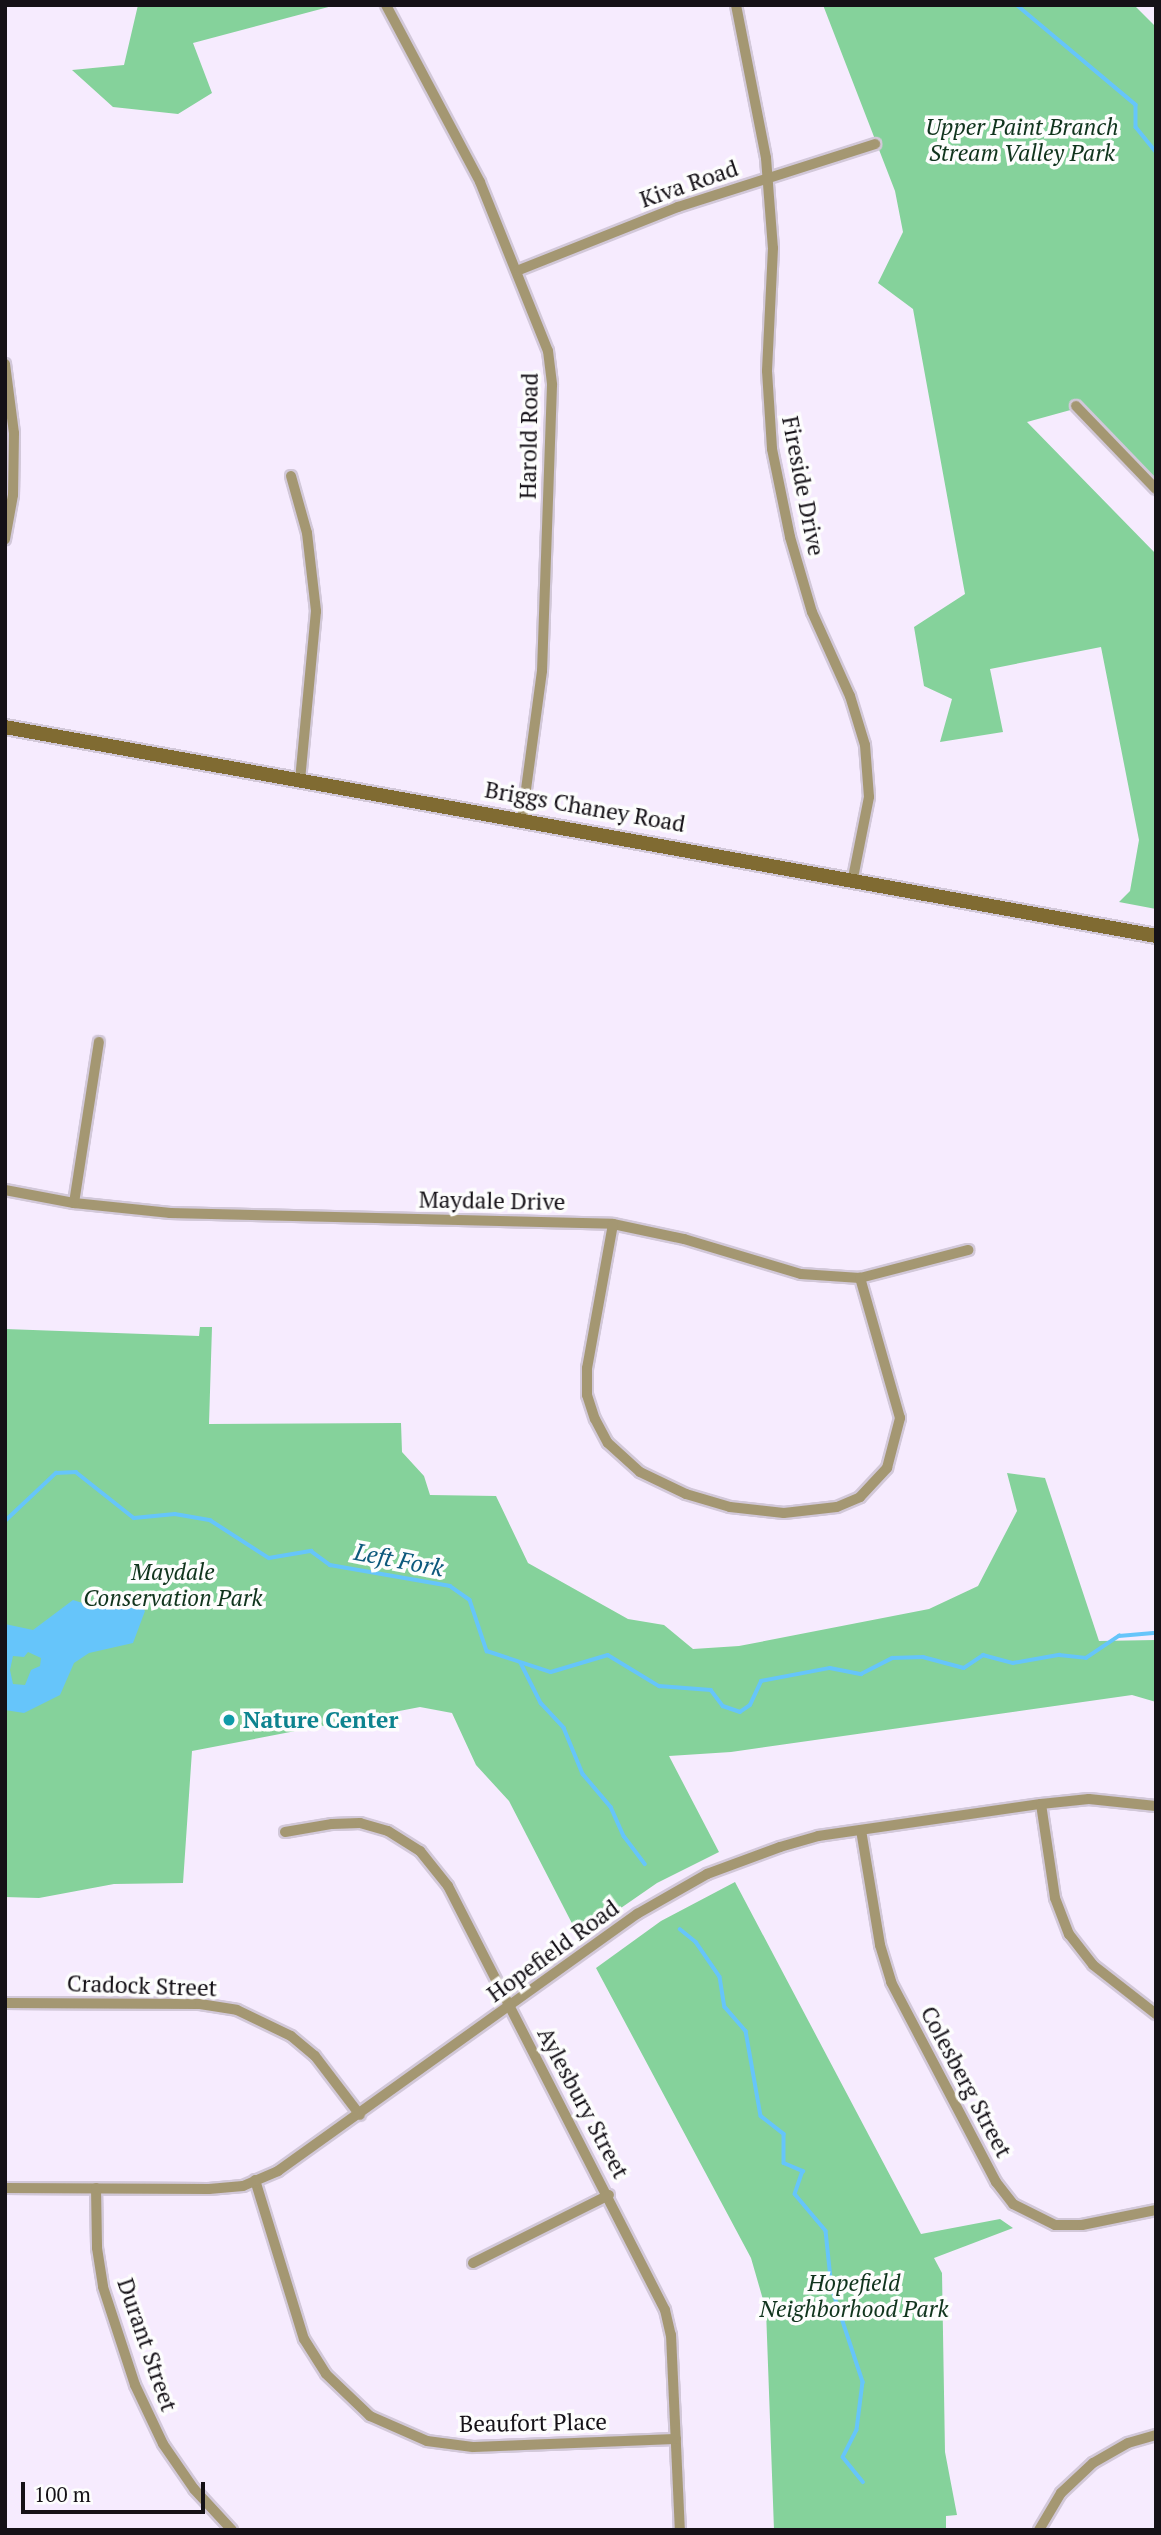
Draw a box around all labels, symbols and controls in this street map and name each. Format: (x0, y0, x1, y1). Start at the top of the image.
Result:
park label: Upper Paint Branch Stream Valley Park (925, 113, 1119, 167)
street label: Kiva Road (636, 154, 742, 214)
street label: Harold Road (514, 373, 544, 499)
street label: Fireside Drive (776, 414, 830, 558)
street label: Briggs Chaney Road (483, 776, 687, 838)
street label: Maydale Drive (419, 1186, 565, 1216)
water label: Left Fork (352, 1537, 446, 1583)
park label: Maydale Conservation Park (83, 1558, 263, 1612)
place label: Nature Center (243, 1706, 398, 1734)
marker: Nature Center (221, 1712, 237, 1728)
street label: Hopefield Road (482, 1894, 624, 2008)
street label: Cradock Street (66, 1970, 218, 2002)
street label: Colesberg Street (915, 2002, 1017, 2162)
street label: Aylesbury Street (531, 2023, 635, 2183)
park label: Hopefield Neighborhood Park (759, 2269, 949, 2323)
street label: Durant Street (111, 2275, 183, 2415)
street label: Beaufort Place (459, 2408, 607, 2438)
scale bar (24, 2468, 208, 2512)
text: 100 m (34, 2480, 91, 2508)

